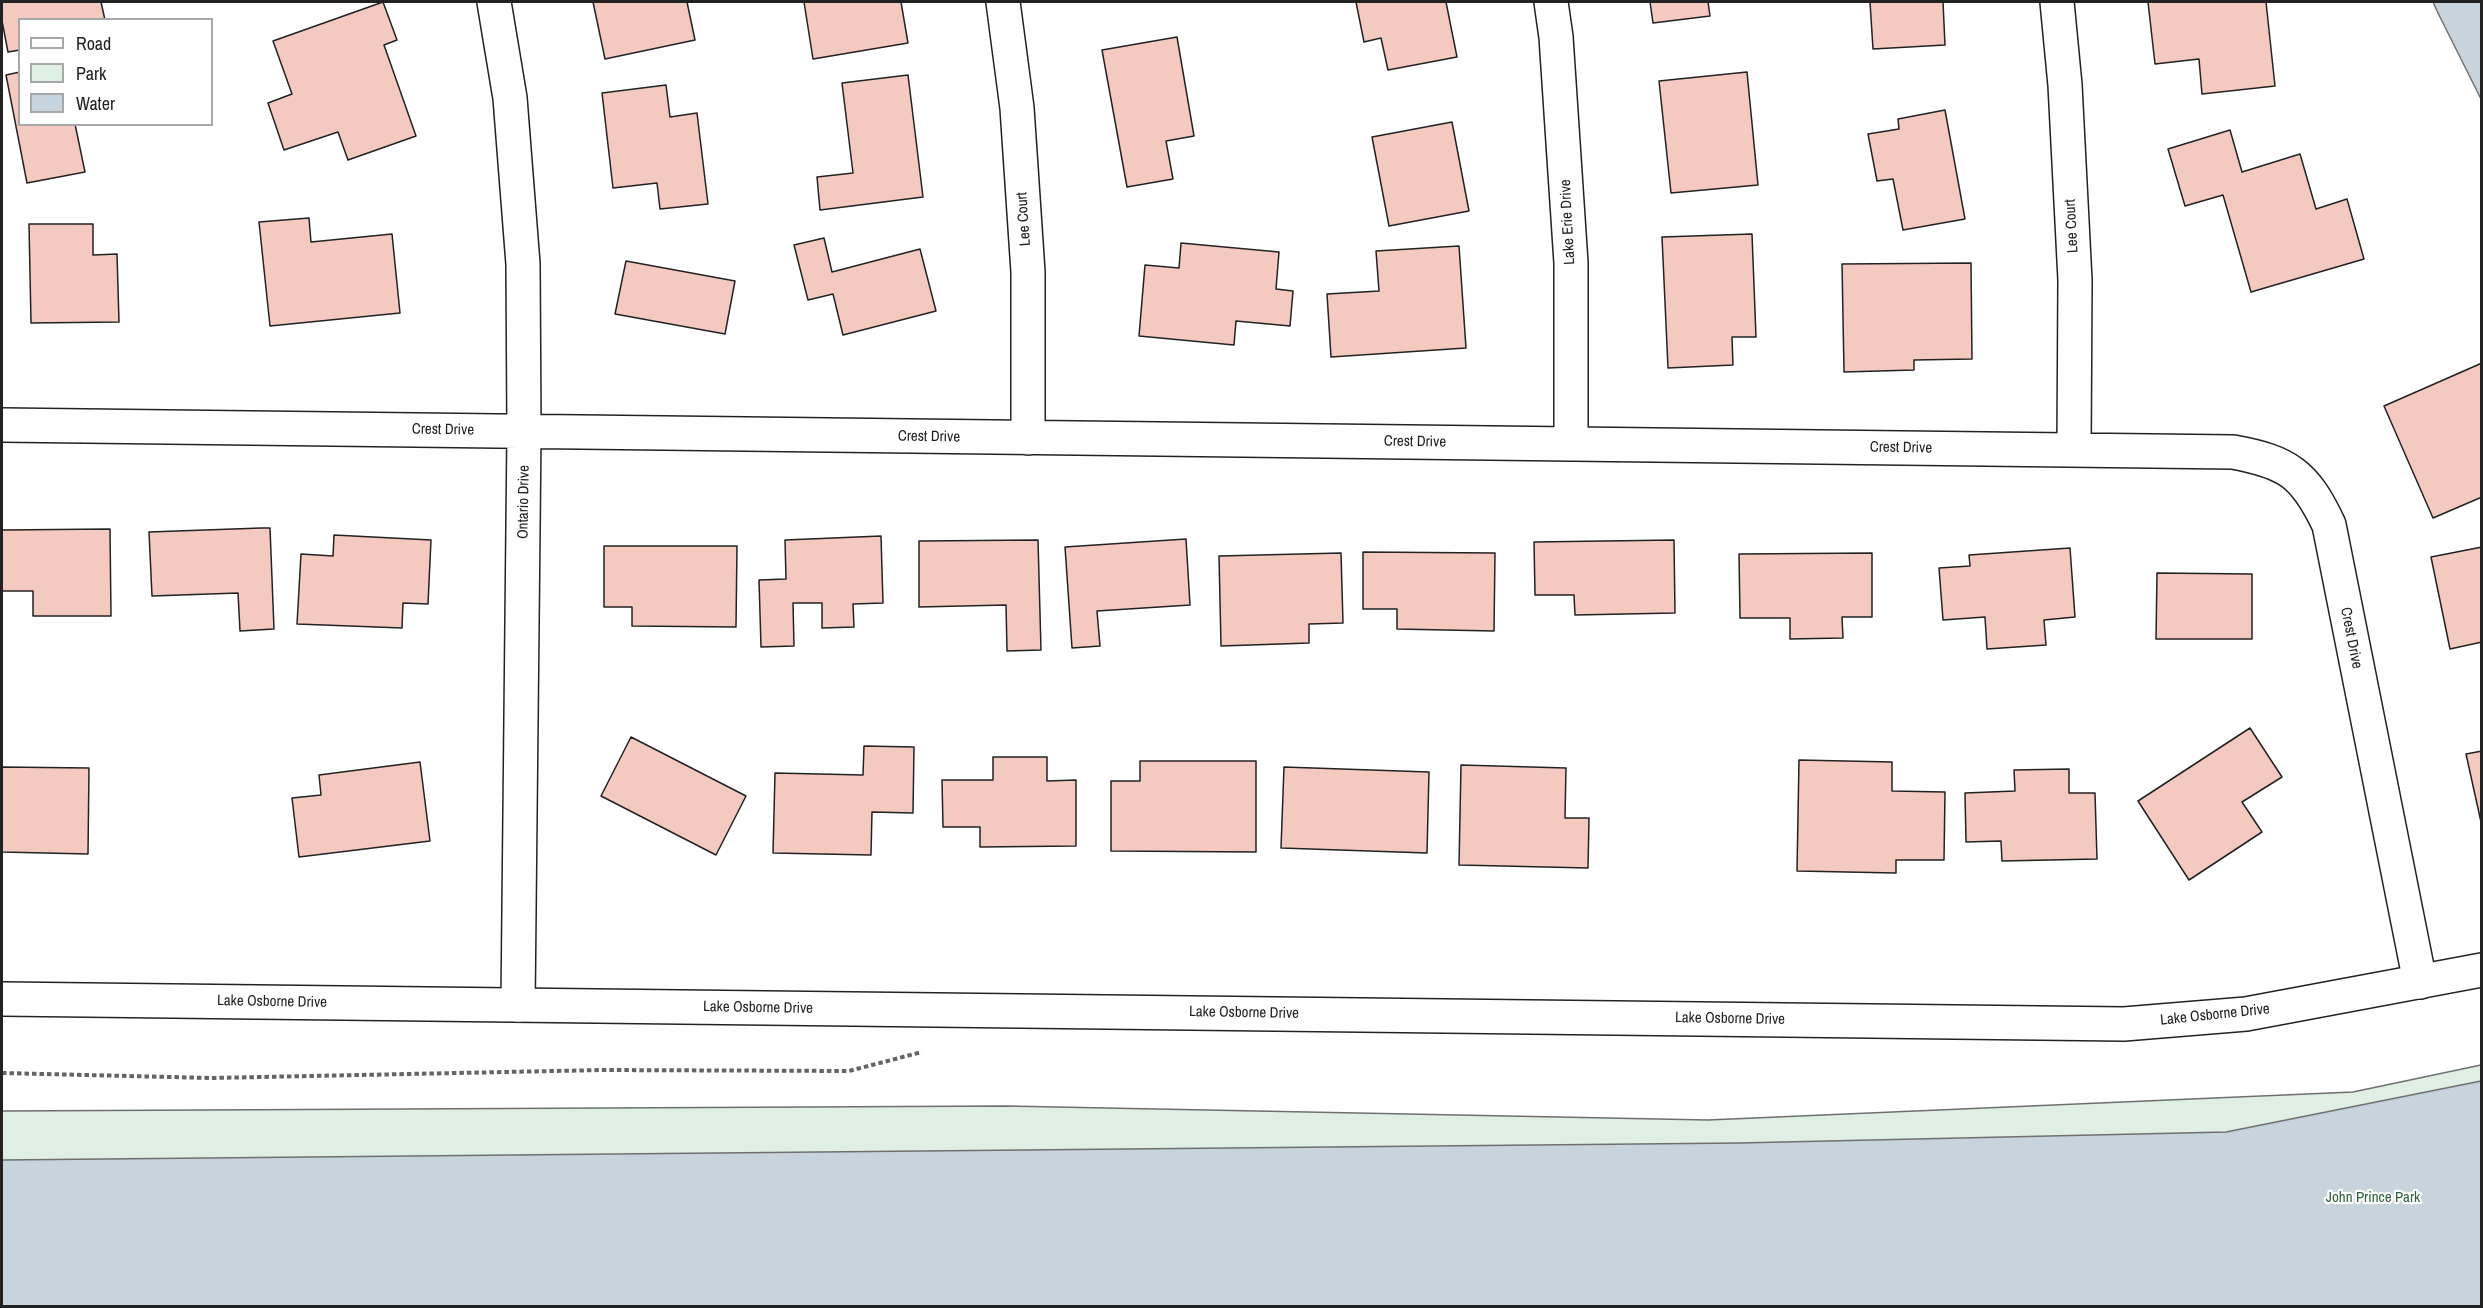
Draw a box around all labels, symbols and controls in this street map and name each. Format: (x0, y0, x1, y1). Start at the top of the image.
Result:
legend (18, 18, 213, 126)
text: Road (76, 31, 111, 56)
text: Park (76, 61, 106, 86)
text: Water (76, 91, 115, 116)
street label: Lake Erie Drive (1557, 179, 1579, 265)
street label: Lee Court (1013, 191, 1035, 247)
street label: Lee Court (2062, 199, 2082, 253)
street label: Crest Drive (412, 420, 474, 440)
street label: Crest Drive (898, 427, 960, 447)
street label: Crest Drive (1384, 432, 1446, 452)
street label: Crest Drive (1870, 438, 1932, 458)
street label: Ontario Drive (514, 465, 534, 539)
street label: Crest Drive (2336, 606, 2366, 670)
street label: Lake Osborne Drive (217, 992, 327, 1012)
street label: Lake Osborne Drive (703, 998, 813, 1018)
street label: Lake Osborne Drive (2159, 1000, 2271, 1030)
street label: Lake Osborne Drive (1189, 1003, 1299, 1023)
street label: Lake Osborne Drive (1675, 1009, 1785, 1029)
park label: John Prince Park (2326, 1189, 2420, 1207)

